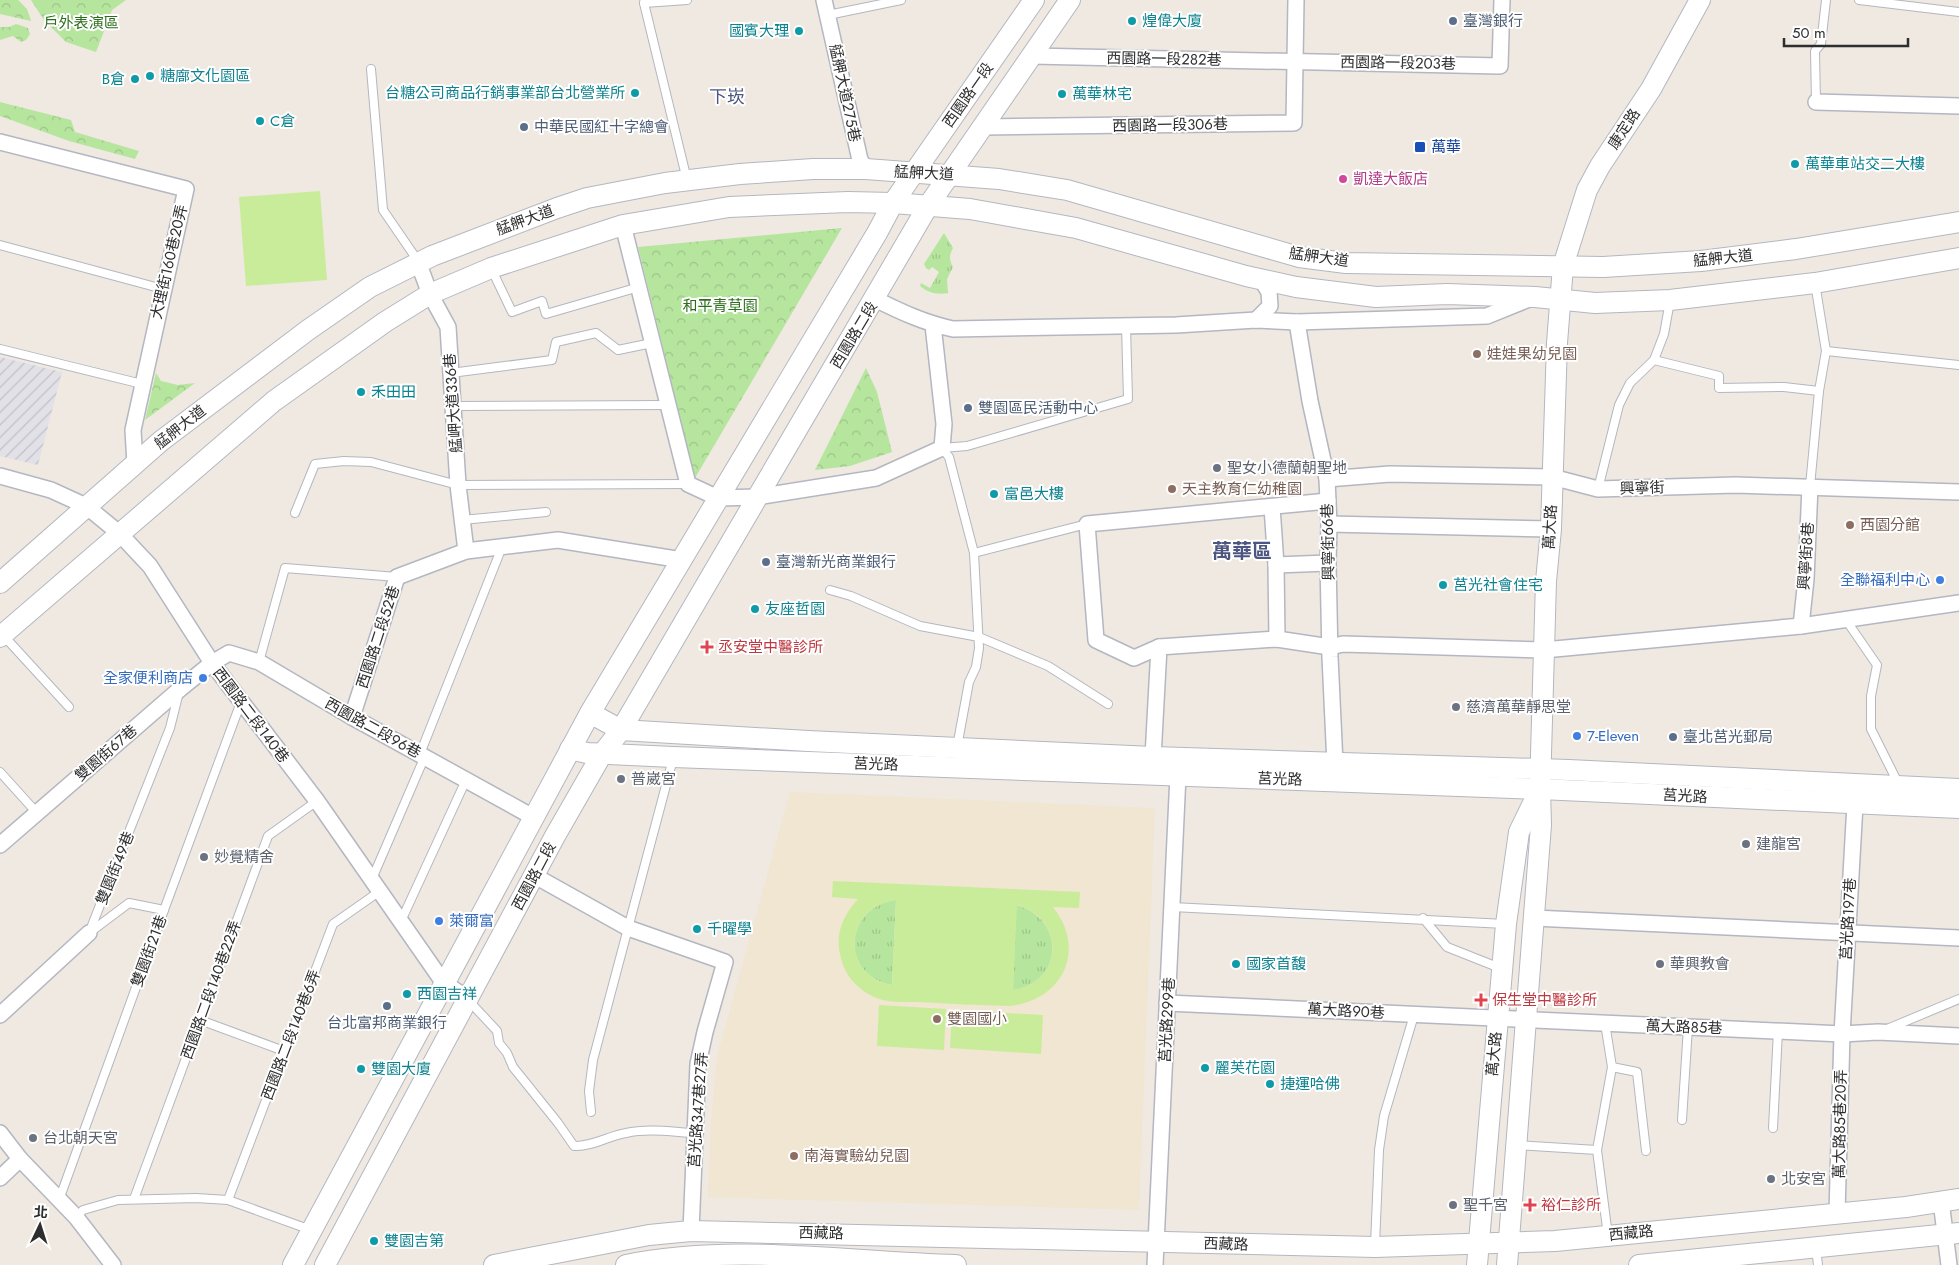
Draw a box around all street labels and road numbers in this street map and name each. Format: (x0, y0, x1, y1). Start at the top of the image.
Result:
street label: 艋舺大道275巷 (824, 42, 866, 144)
street label: 西園路一段282巷 (1106, 47, 1222, 71)
street label: 西園路一段203巷 (1340, 51, 1456, 75)
street label: 西園路一段 (937, 58, 999, 132)
street label: 康定路 (1603, 104, 1645, 154)
street label: 西園路一段306巷 (1112, 113, 1228, 137)
street label: 艋舺大道 (893, 160, 955, 186)
street label: 艋舺大道 (493, 199, 557, 241)
street label: 大理街160巷20弄 (145, 203, 193, 321)
street label: 艋舺大道 (1288, 242, 1350, 272)
street label: 艋舺大道 (1692, 244, 1754, 272)
street label: 西園路二段 (825, 297, 883, 373)
street label: 艋岬大道336巷 (439, 352, 467, 454)
street label: 艋舺大道 (150, 400, 210, 454)
street label: 興寧街 (1619, 476, 1665, 500)
street label: 興寧街66巷 (1316, 503, 1340, 581)
street label: 萬大路 (1538, 504, 1562, 550)
street label: 興寧街8巷 (1793, 521, 1819, 591)
street label: 西園路二段52巷 (351, 583, 405, 691)
street label: 西園路二段140巷 (208, 663, 294, 767)
street label: 西園路二段96巷 (321, 692, 425, 764)
street label: 雙園街67巷 (70, 720, 142, 786)
street label: 莒光路 (853, 752, 899, 776)
street label: 莒光路 (1257, 767, 1303, 791)
street label: 莒光路 (1662, 784, 1708, 808)
street label: 雙園街49巷 (90, 828, 140, 908)
street label: 西園路二段 (507, 838, 561, 914)
street label: 莒光路197巷 (1835, 877, 1861, 961)
street label: 雙園街21巷 (126, 912, 172, 990)
street label: 西園路二段140巷22弄 (176, 917, 246, 1063)
street label: 西園路二段140巷6弄 (256, 967, 326, 1103)
street label: 莒光路299巷 (1154, 977, 1180, 1063)
street label: 萬大路90巷 (1307, 998, 1385, 1024)
street label: 萬大路85巷 (1645, 1015, 1723, 1039)
street label: 萬大路 (1481, 1031, 1507, 1077)
street label: 莒光路347巷27弄 (683, 1051, 713, 1169)
street label: 萬大路85巷20弄 (1828, 1069, 1852, 1179)
street label: 西藏路 (1607, 1220, 1655, 1246)
street label: 西藏路 (798, 1222, 844, 1244)
street label: 西藏路 (1203, 1232, 1249, 1256)

